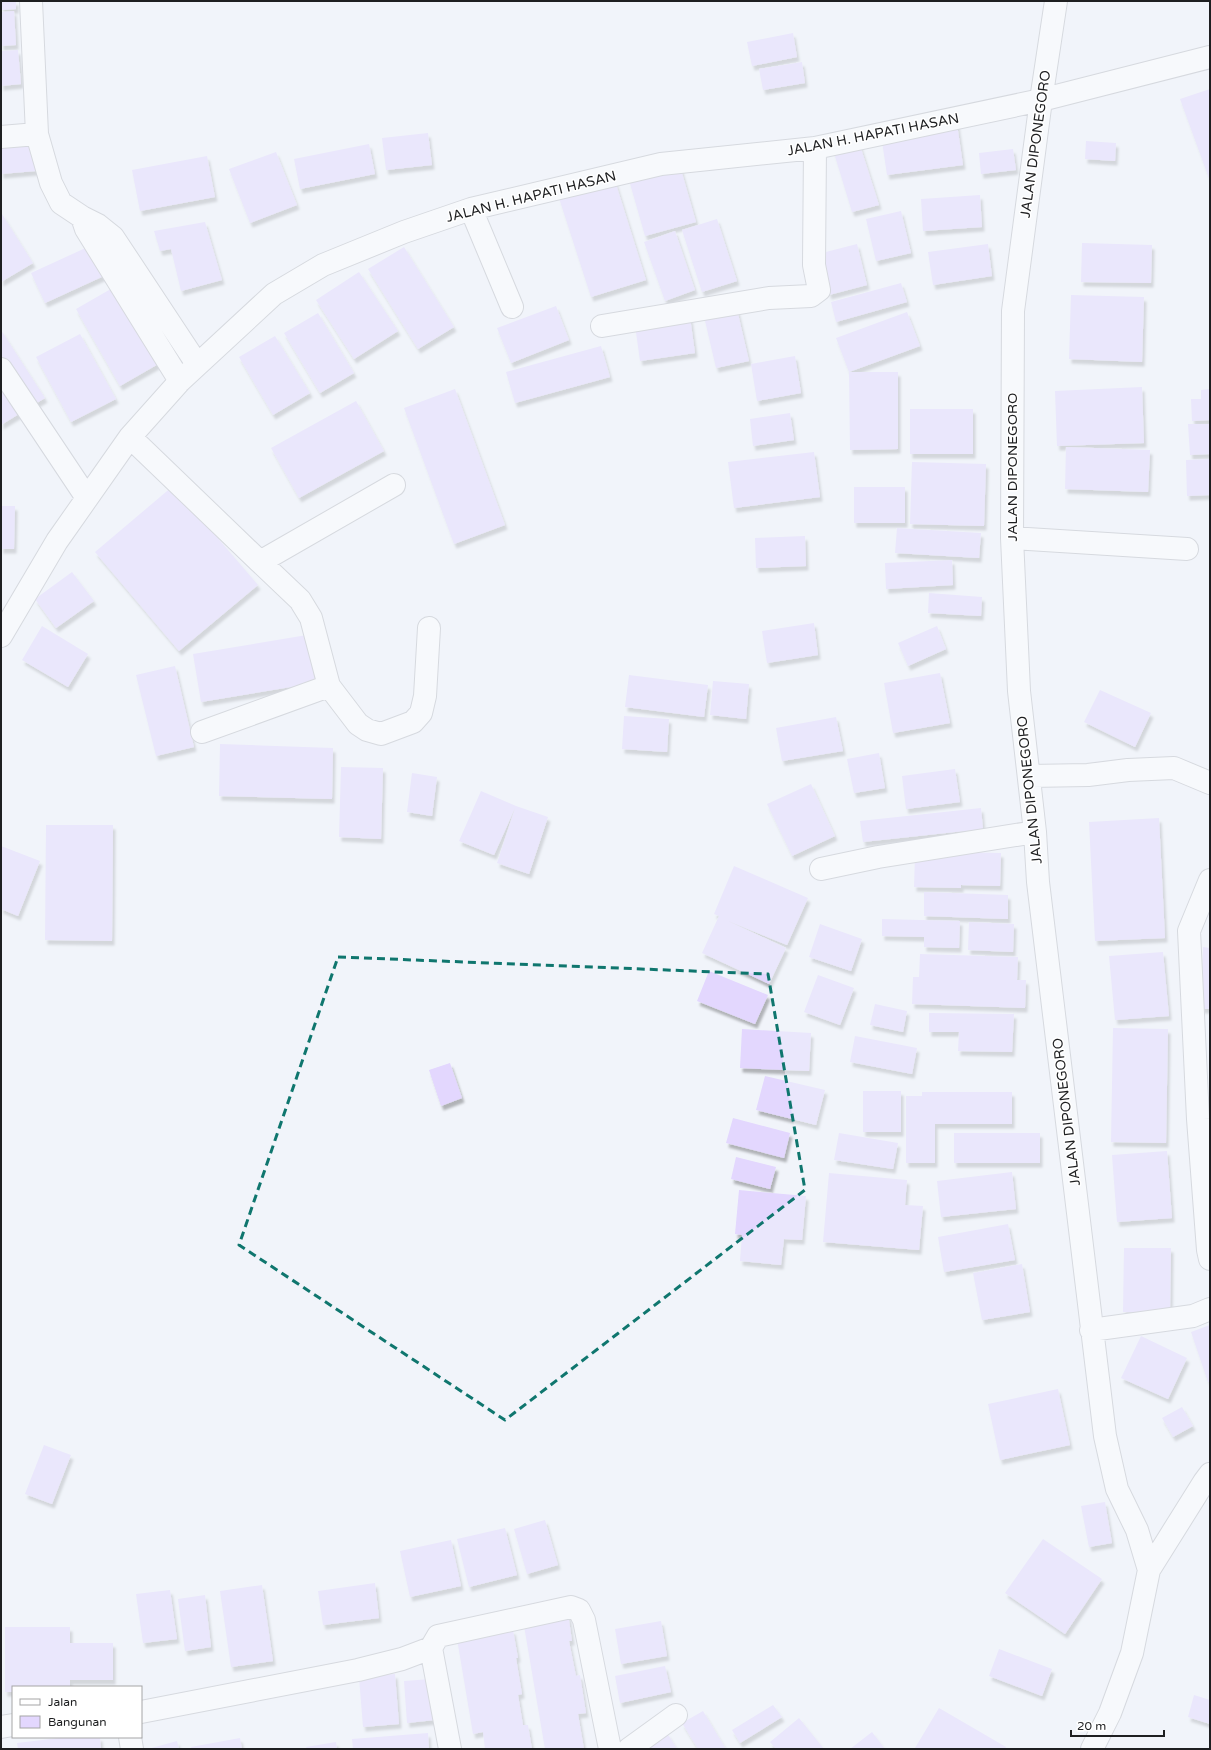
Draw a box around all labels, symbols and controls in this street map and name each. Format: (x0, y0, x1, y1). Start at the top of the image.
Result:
street label: JALAN DIPONEGORO (1017, 69, 1054, 219)
street label: JALAN H. HAPATI HASAN (786, 109, 961, 160)
street label: JALAN H. HAPATI HASAN (444, 167, 618, 226)
street label: JALAN DIPONEGORO (1004, 393, 1021, 541)
street label: JALAN DIPONEGORO (1013, 715, 1046, 865)
street label: JALAN DIPONEGORO (1049, 1037, 1084, 1187)
legend (12, 1686, 142, 1738)
text: Jalan (48, 1695, 77, 1709)
scale bar (1071, 1712, 1164, 1738)
text: Bangunan (48, 1715, 107, 1729)
text: 20 m (1077, 1719, 1106, 1733)

